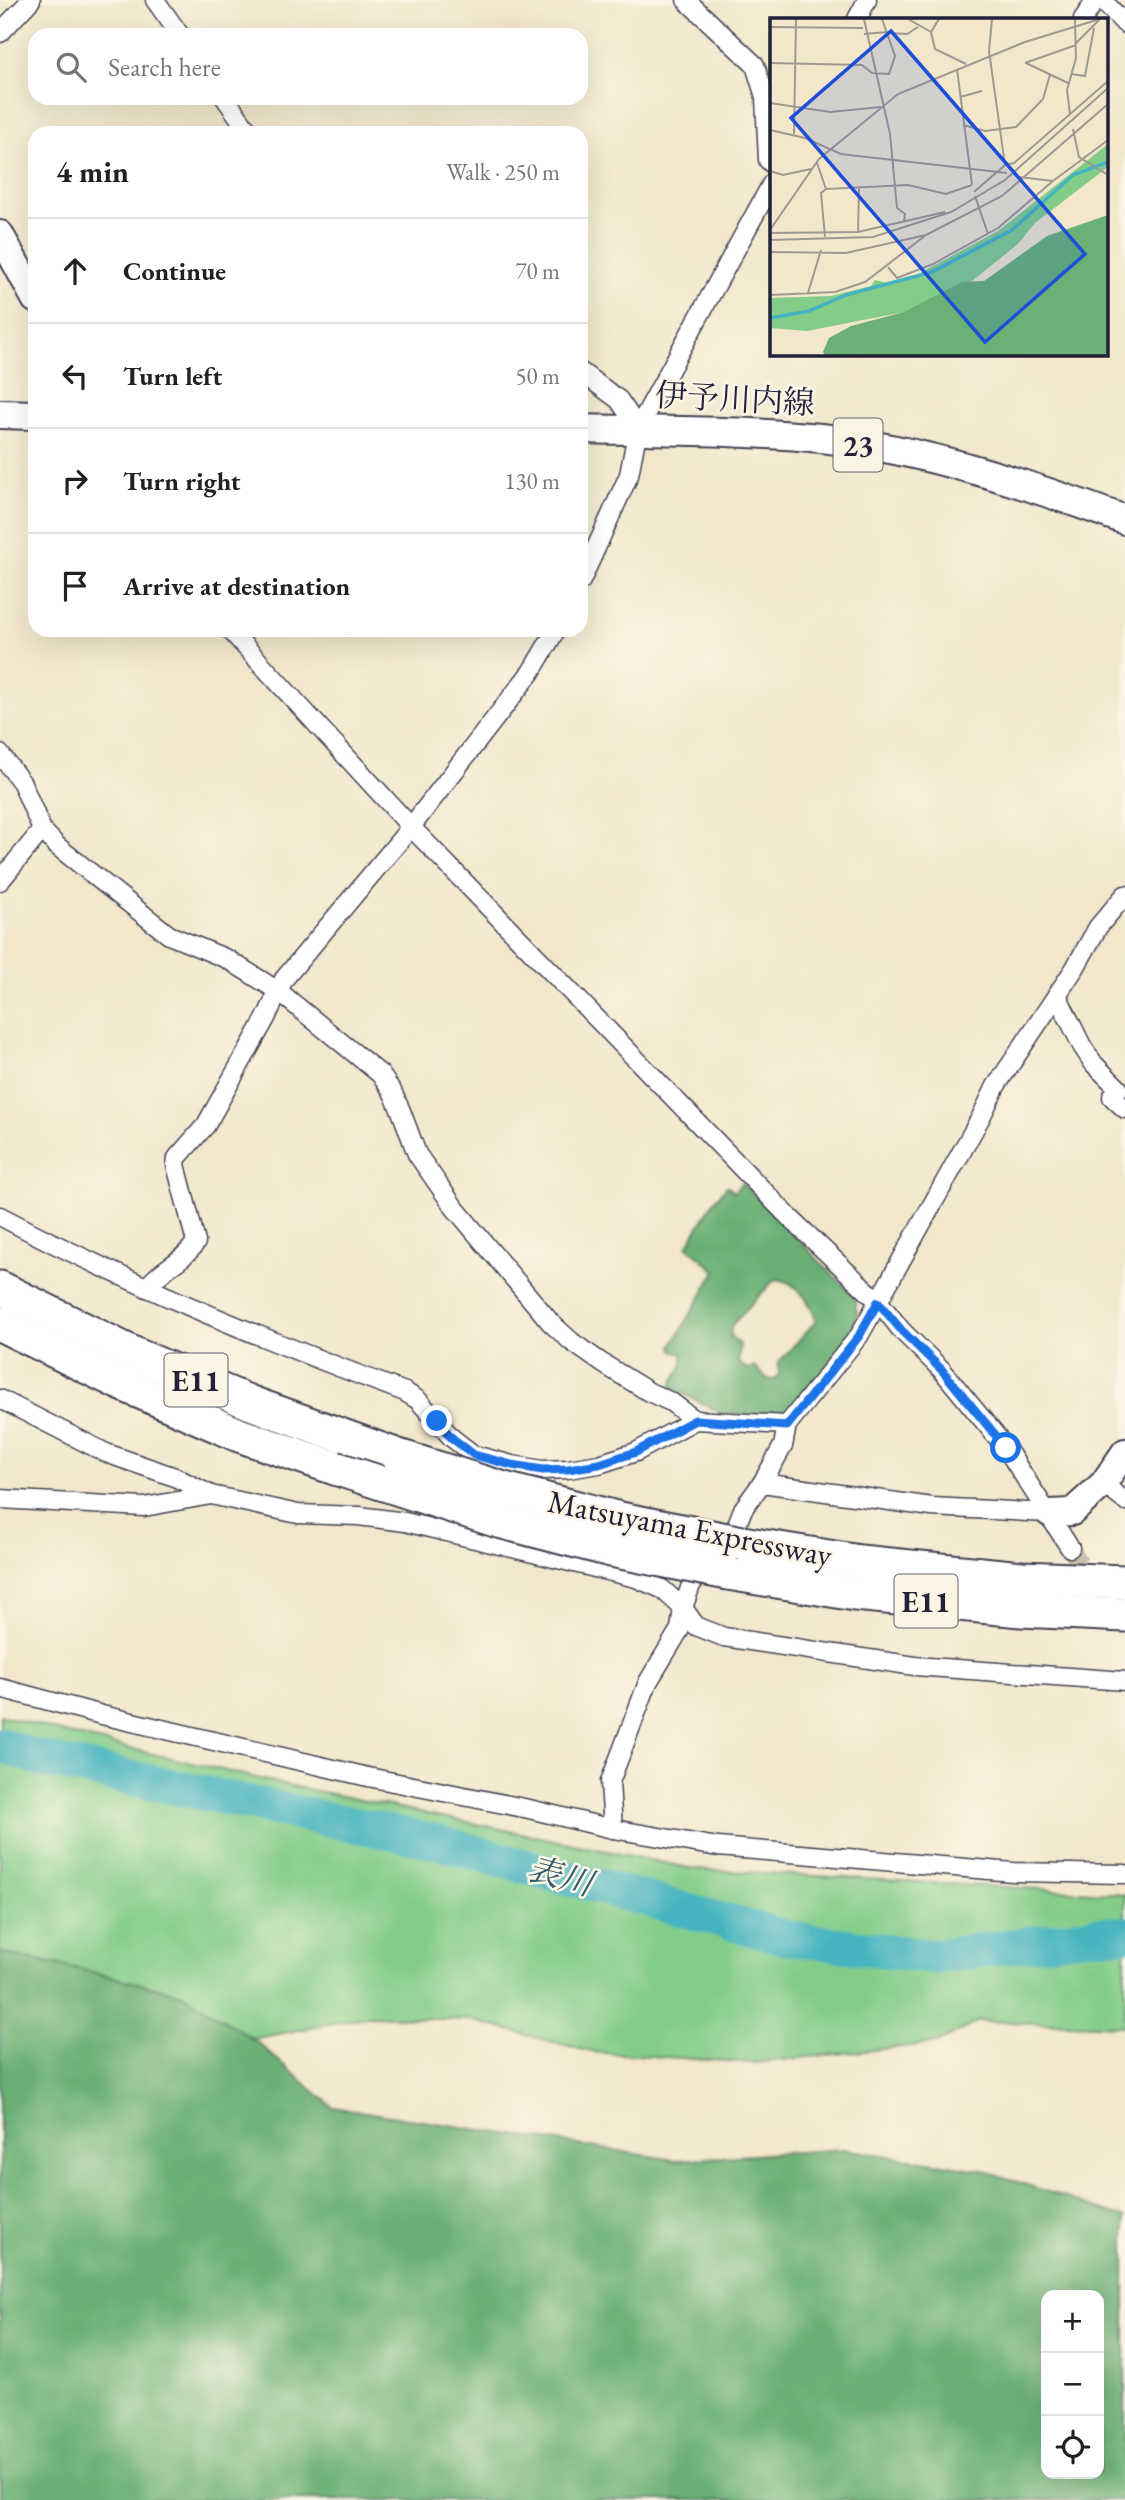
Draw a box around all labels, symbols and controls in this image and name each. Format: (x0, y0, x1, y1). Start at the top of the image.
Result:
inset map (770, 18, 1108, 355)
search box (28, 28, 588, 105)
icon: search (52, 48, 90, 86)
text: Search here (108, 50, 221, 84)
text: 4 min (56, 152, 129, 191)
text: Walk · 250 m (446, 157, 560, 187)
icon: ahead (56, 252, 94, 290)
text: Continue (123, 254, 226, 288)
text: 70 m (515, 256, 560, 286)
icon: left (56, 357, 94, 395)
text: Turn left (123, 359, 222, 393)
text: 50 m (515, 361, 560, 391)
street label: 伊予川内線 (654, 374, 816, 424)
road number: 23 (834, 418, 882, 472)
icon: right (56, 462, 94, 500)
text: Turn right (123, 464, 241, 498)
text: 130 m (504, 466, 560, 496)
icon: arrive (56, 567, 94, 605)
text: Arrive at destination (123, 569, 350, 603)
road number: E11 (164, 1354, 228, 1406)
route end (421, 1405, 452, 1436)
route start (990, 1432, 1021, 1463)
street label: Matsuyama Expressway (544, 1480, 837, 1576)
road number: E11 (894, 1574, 958, 1628)
water label: 表川 (523, 1847, 600, 1906)
map controls (1041, 2290, 1104, 2479)
button: + (1041, 2290, 1104, 2353)
button: − (1041, 2353, 1104, 2416)
button: locate (1041, 2416, 1104, 2479)

